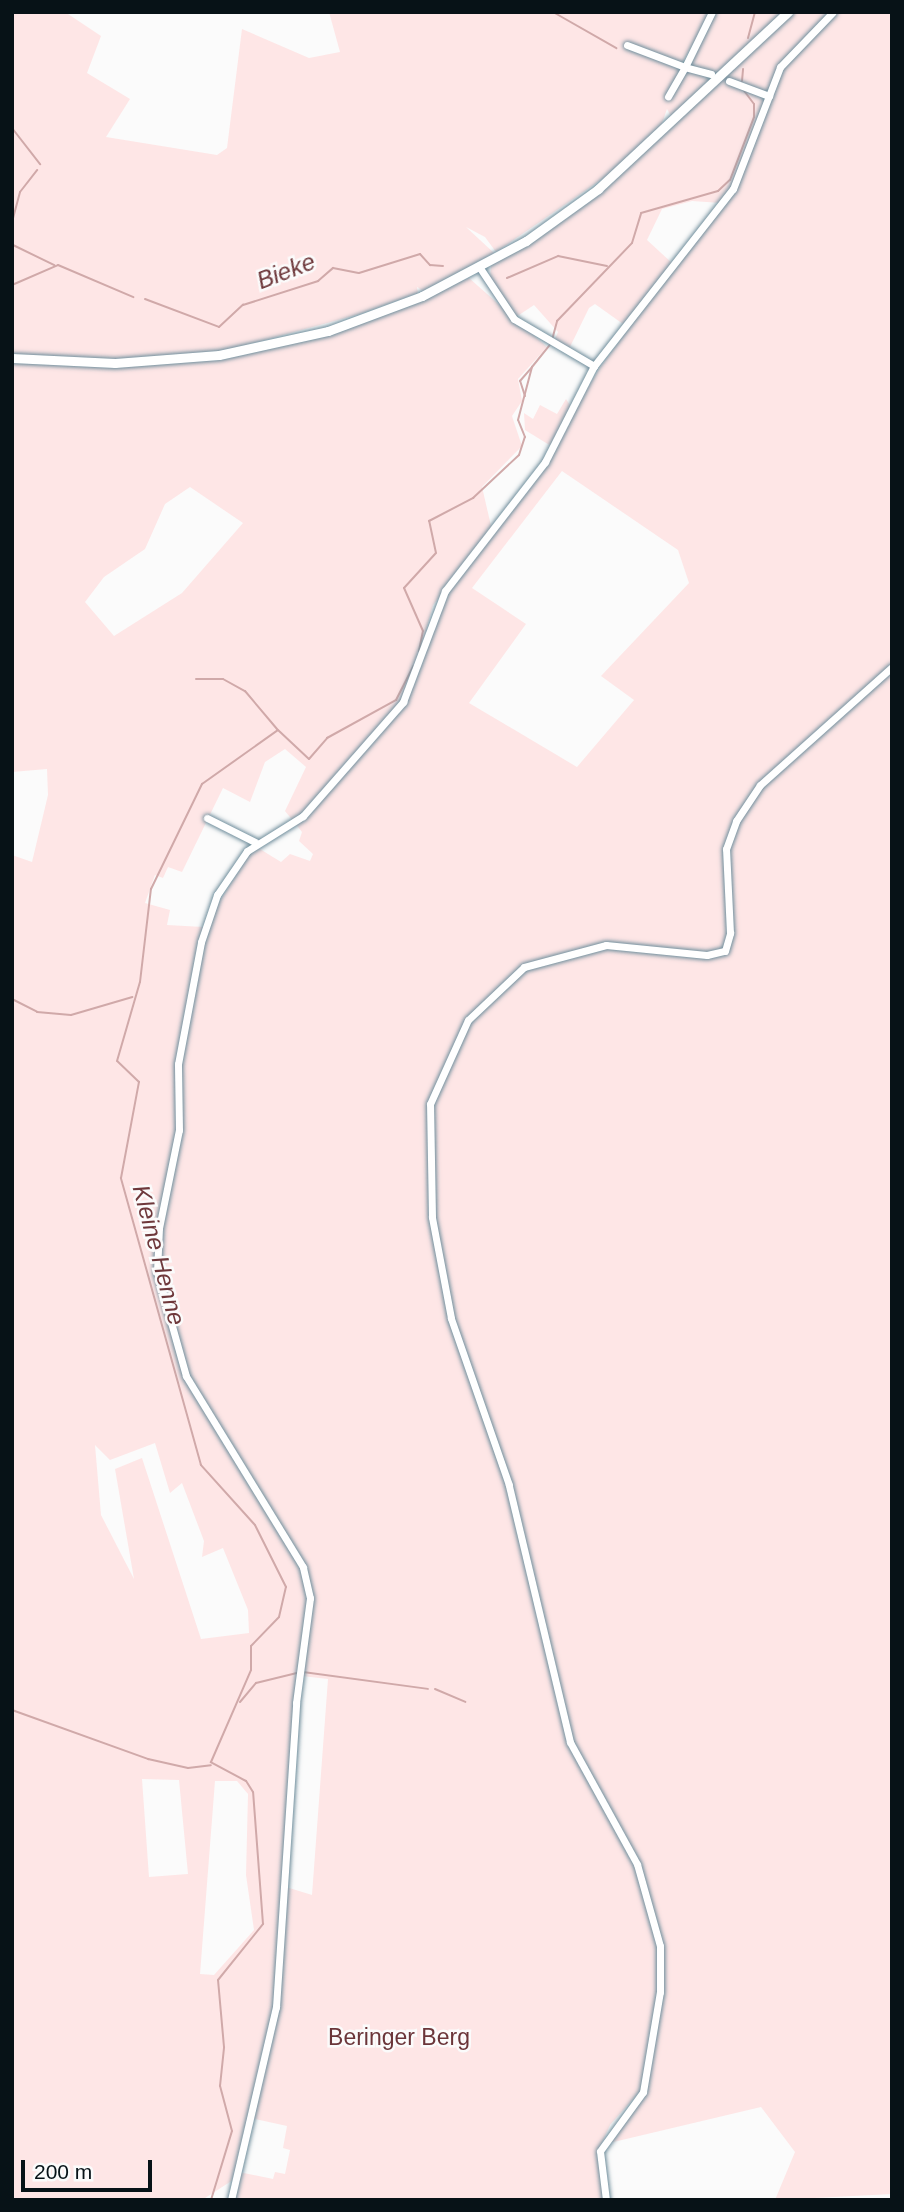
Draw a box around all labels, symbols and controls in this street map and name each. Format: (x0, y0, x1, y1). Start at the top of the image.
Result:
water label: Bieke (253, 247, 319, 295)
water label: Kleine Henne (126, 1182, 192, 1328)
park label: Beringer Berg (328, 2023, 470, 2051)
scale bar (24, 2146, 156, 2190)
text: 200 m (34, 2160, 92, 2183)

